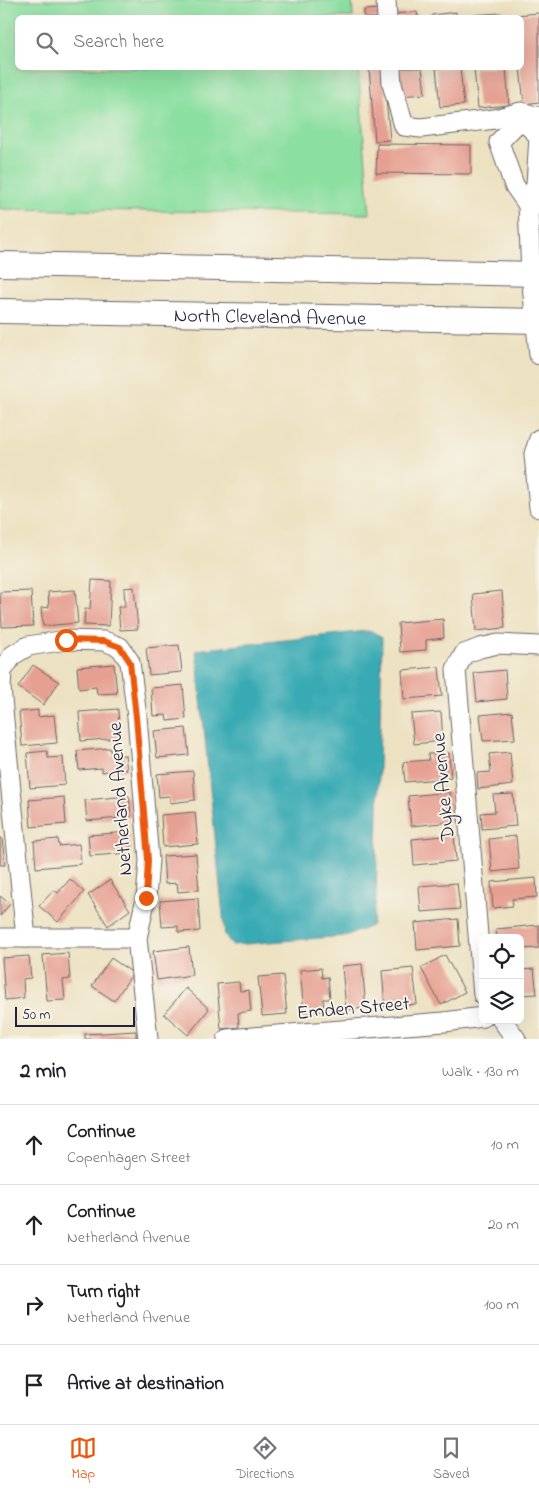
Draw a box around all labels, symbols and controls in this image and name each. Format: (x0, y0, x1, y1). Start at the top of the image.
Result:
search box (15, 15, 524, 70)
icon: search (33, 29, 61, 57)
text: Search here (73, 29, 164, 56)
street label: North Cleveland Avenue (174, 302, 366, 335)
route start (55, 629, 78, 652)
street label: Netherland Avenue (102, 721, 141, 877)
street label: Dyke Avenue (425, 732, 464, 843)
route end (135, 887, 158, 910)
map controls (479, 934, 524, 1024)
button: locate (479, 934, 524, 979)
button: layers (479, 979, 524, 1024)
street label: Emden Street (296, 990, 411, 1029)
scale bar (15, 1004, 135, 1027)
text: 50 m (22, 1005, 50, 1026)
text: 2 min (20, 1057, 66, 1087)
text: Walk · 130 m (442, 1060, 519, 1084)
text: Continue (67, 1119, 135, 1146)
icon: ahead (20, 1131, 48, 1159)
text: 10 m (491, 1133, 519, 1157)
text: Copenhagen Street (67, 1146, 191, 1170)
text: Continue (67, 1199, 135, 1226)
icon: ahead (20, 1211, 48, 1239)
text: 20 m (488, 1213, 519, 1237)
text: Netherland Avenue (67, 1226, 190, 1250)
text: Turn right (67, 1279, 140, 1306)
icon: right (20, 1291, 48, 1319)
text: 100 m (484, 1293, 519, 1317)
text: Netherland Avenue (67, 1306, 190, 1330)
icon: arrive (20, 1371, 48, 1399)
text: Arrive at destination (67, 1371, 224, 1398)
tab: Map (69, 1434, 97, 1485)
tab: Directions (236, 1434, 294, 1485)
tab: Saved (433, 1434, 470, 1485)

